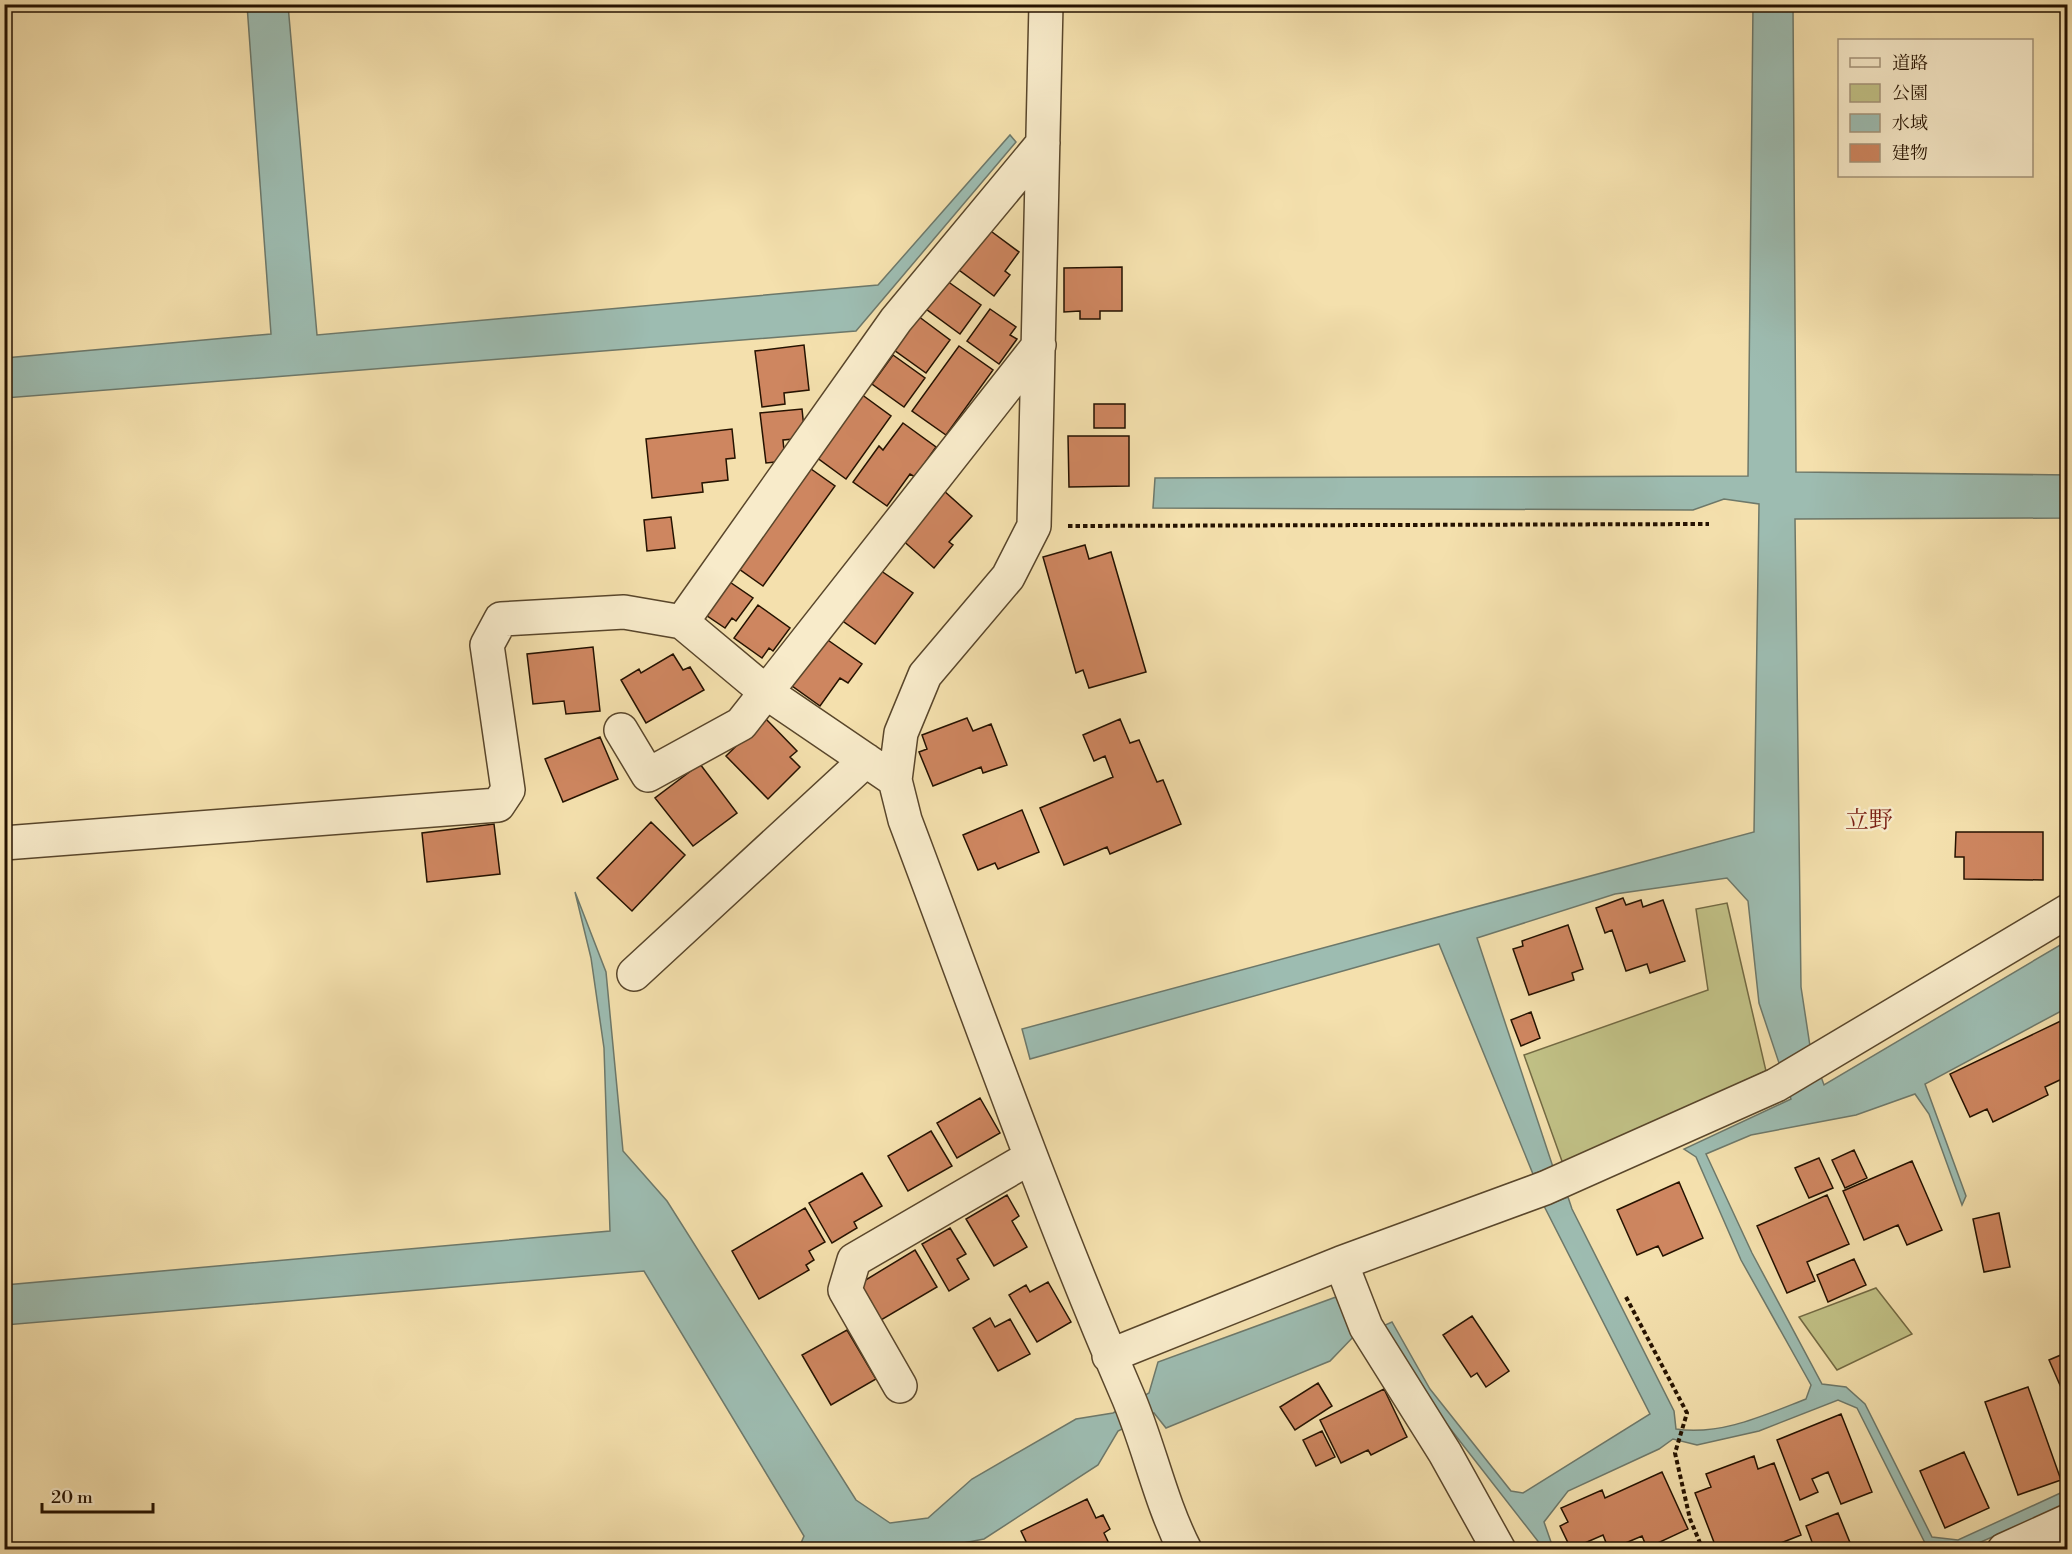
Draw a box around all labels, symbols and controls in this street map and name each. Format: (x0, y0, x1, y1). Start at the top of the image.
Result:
legend (1838, 39, 2033, 177)
text: 道路 (1892, 52, 1928, 75)
text: 公園 (1892, 82, 1928, 105)
text: 水域 (1892, 112, 1928, 135)
text: 建物 (1892, 142, 1928, 165)
district label: 立野 (1845, 806, 1893, 836)
scale bar (42, 1476, 153, 1514)
text: 20 m (51, 1486, 93, 1509)

